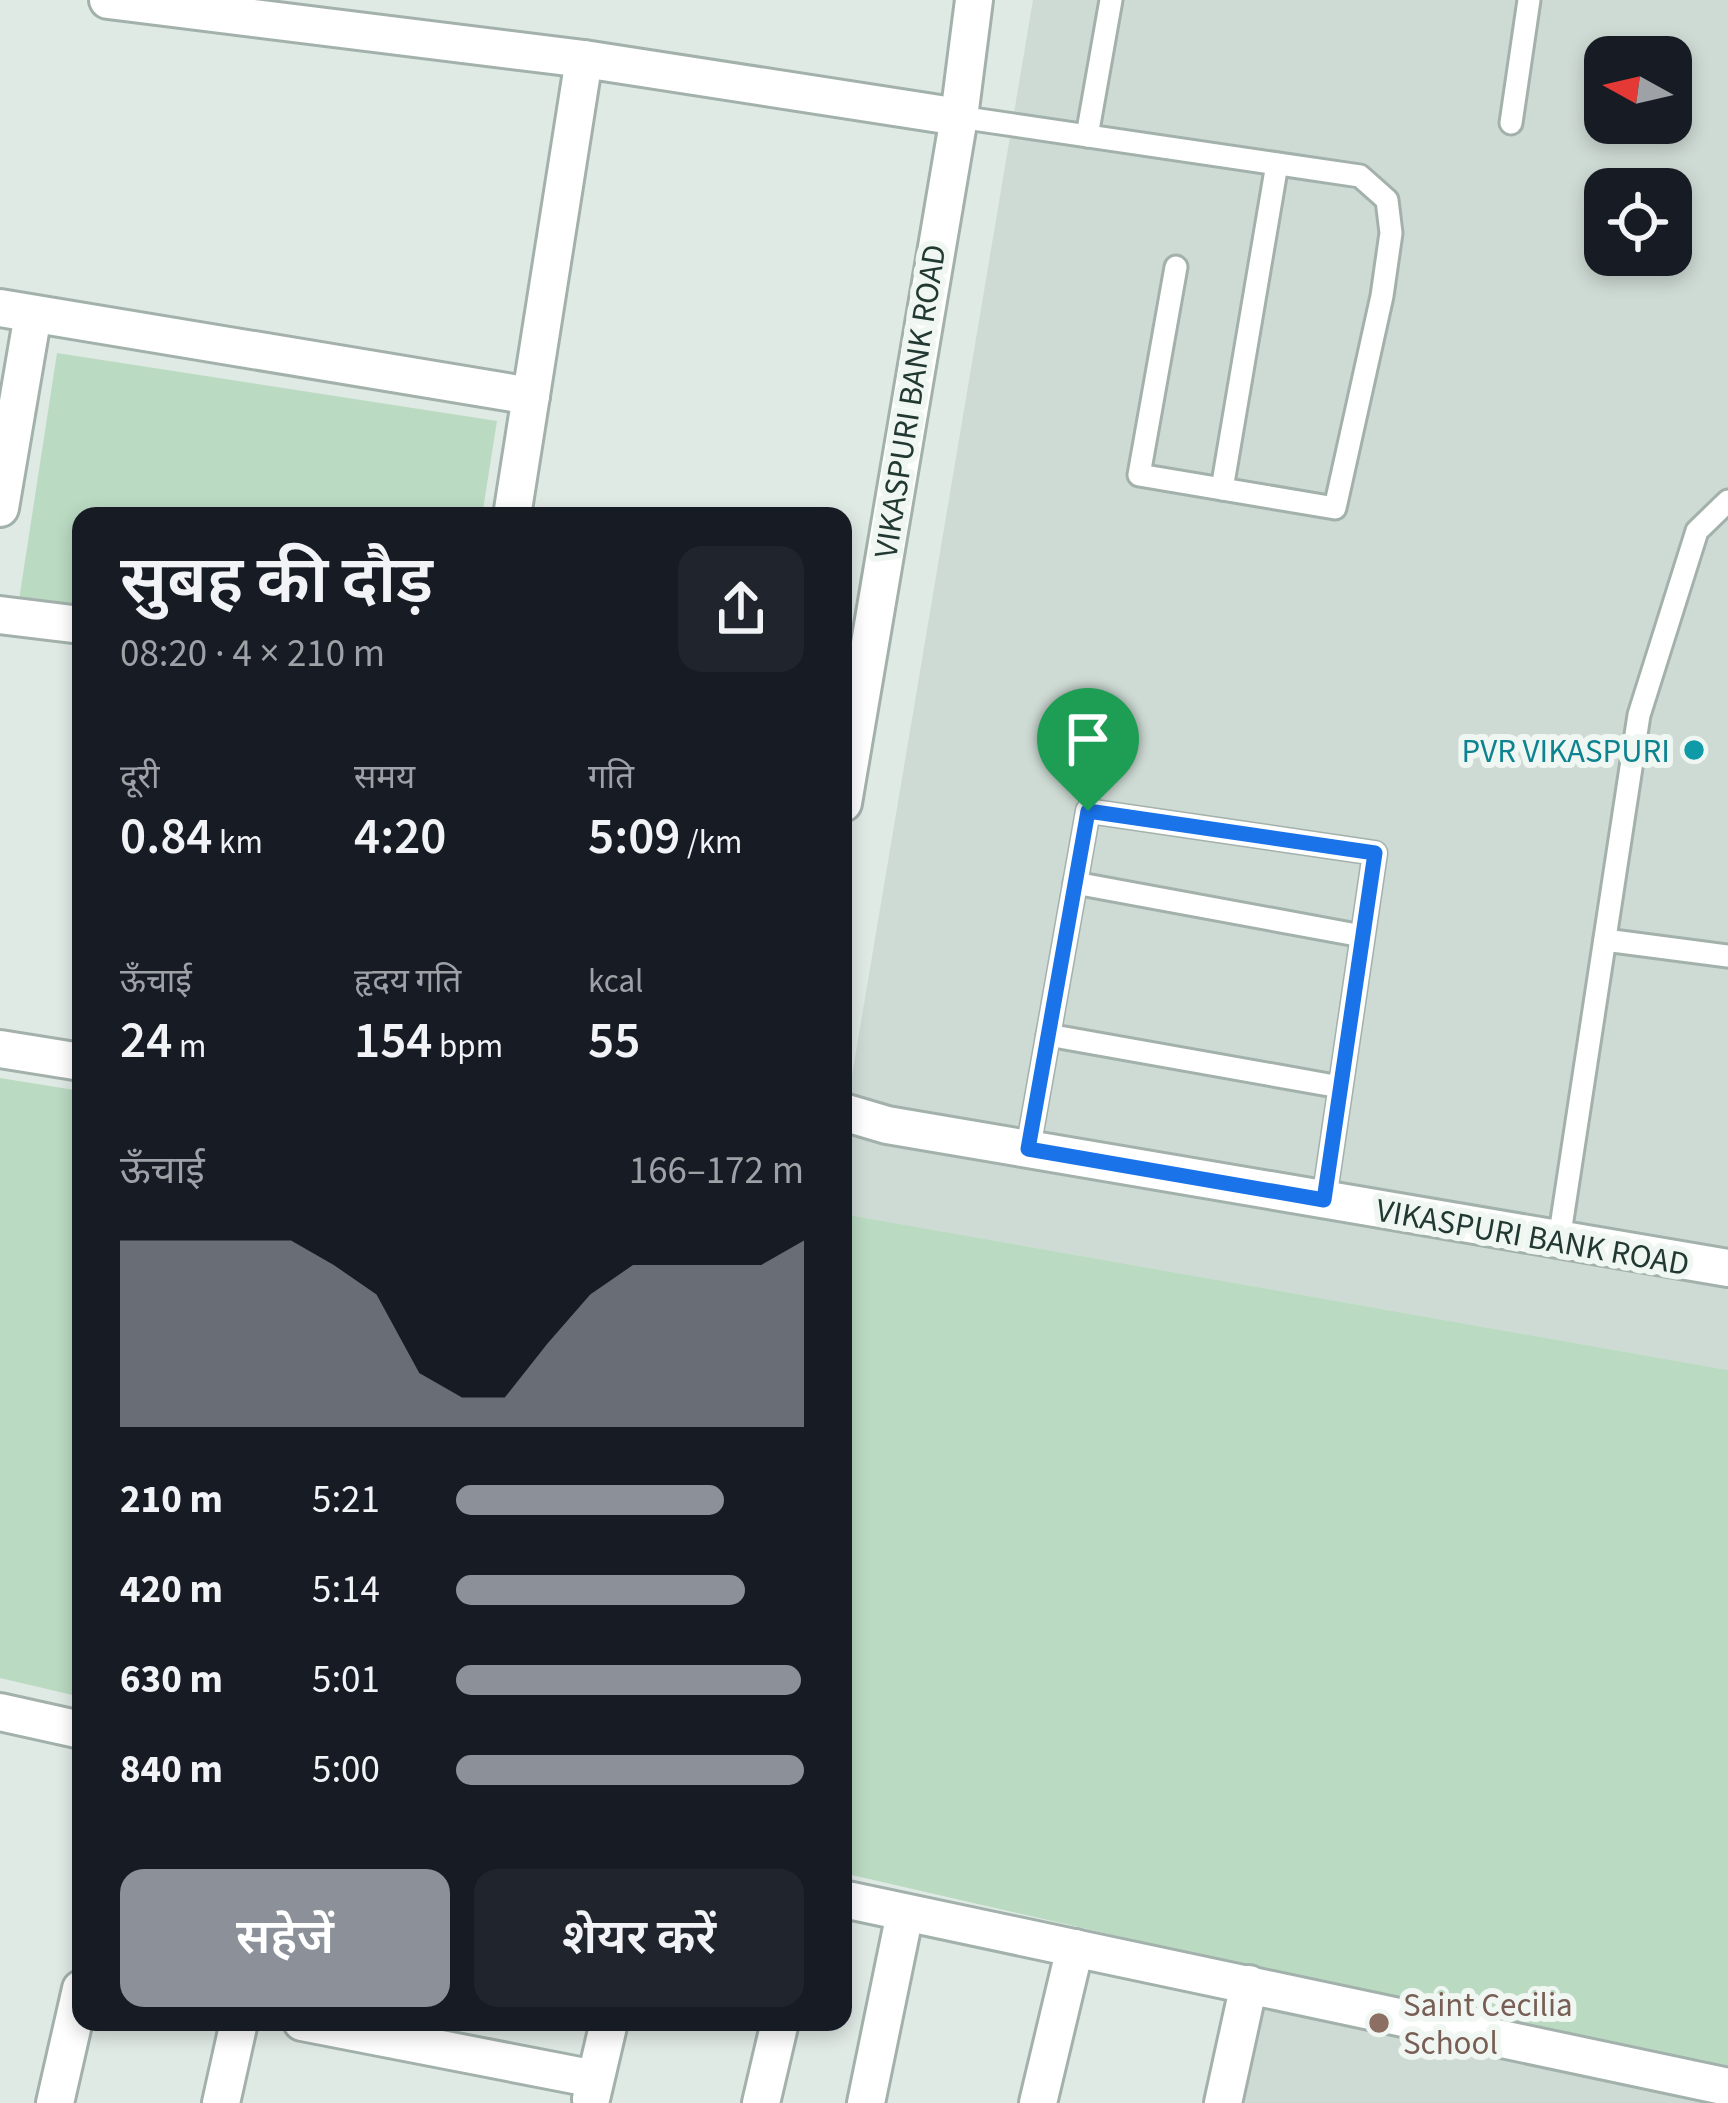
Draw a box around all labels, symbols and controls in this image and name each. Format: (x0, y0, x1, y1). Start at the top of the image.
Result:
north arrow (1584, 36, 1692, 144)
map controls (1584, 36, 1692, 276)
button: locate (1584, 168, 1692, 276)
street label: VIKASPURI BANK ROAD (862, 241, 958, 561)
text: सुबह की दौड़ (120, 534, 433, 628)
button: share (678, 546, 804, 672)
text: 08:20 · 4 × 210 m (120, 626, 385, 682)
pin (1037, 688, 1139, 811)
icon: arrive (1055, 706, 1121, 772)
place label: PVR VIKASPURI (1462, 728, 1670, 775)
marker: PVR VIKASPURI (1681, 737, 1707, 763)
text: दूरी (120, 754, 160, 801)
text: समय (354, 754, 415, 801)
text: गति (588, 754, 634, 801)
text: 0.84 (120, 801, 213, 873)
text: 4:20 (354, 801, 447, 873)
text: 5:09 (588, 801, 681, 873)
text: km (213, 819, 263, 866)
text: /km (681, 819, 742, 866)
text: ऊँचाई (120, 958, 192, 1005)
text: हृदय गति (354, 958, 461, 1005)
text: kcal (588, 958, 644, 1005)
text: 24 (120, 1005, 172, 1077)
text: 154 (354, 1005, 433, 1077)
text: 55 (588, 1005, 640, 1077)
text: m (172, 1023, 206, 1070)
text: bpm (433, 1023, 503, 1070)
text: ऊँचाई (120, 1143, 205, 1199)
text: 166–172 m (629, 1143, 804, 1199)
street label: VIKASPURI BANK ROAD (1373, 1187, 1693, 1288)
text: 210 m (120, 1472, 223, 1528)
text: 5:21 (312, 1472, 380, 1528)
text: 420 m (120, 1562, 223, 1618)
text: 5:14 (312, 1562, 380, 1618)
text: 630 m (120, 1652, 223, 1708)
text: 5:01 (312, 1652, 380, 1708)
text: 840 m (120, 1742, 223, 1798)
text: 5:00 (312, 1742, 380, 1798)
button: सहेजें (120, 1869, 450, 2007)
button: शेयर करें (474, 1869, 804, 2007)
place label: Saint Cecilia School (1403, 1982, 1573, 2067)
marker: Saint Cecilia School (1366, 2010, 1392, 2036)

